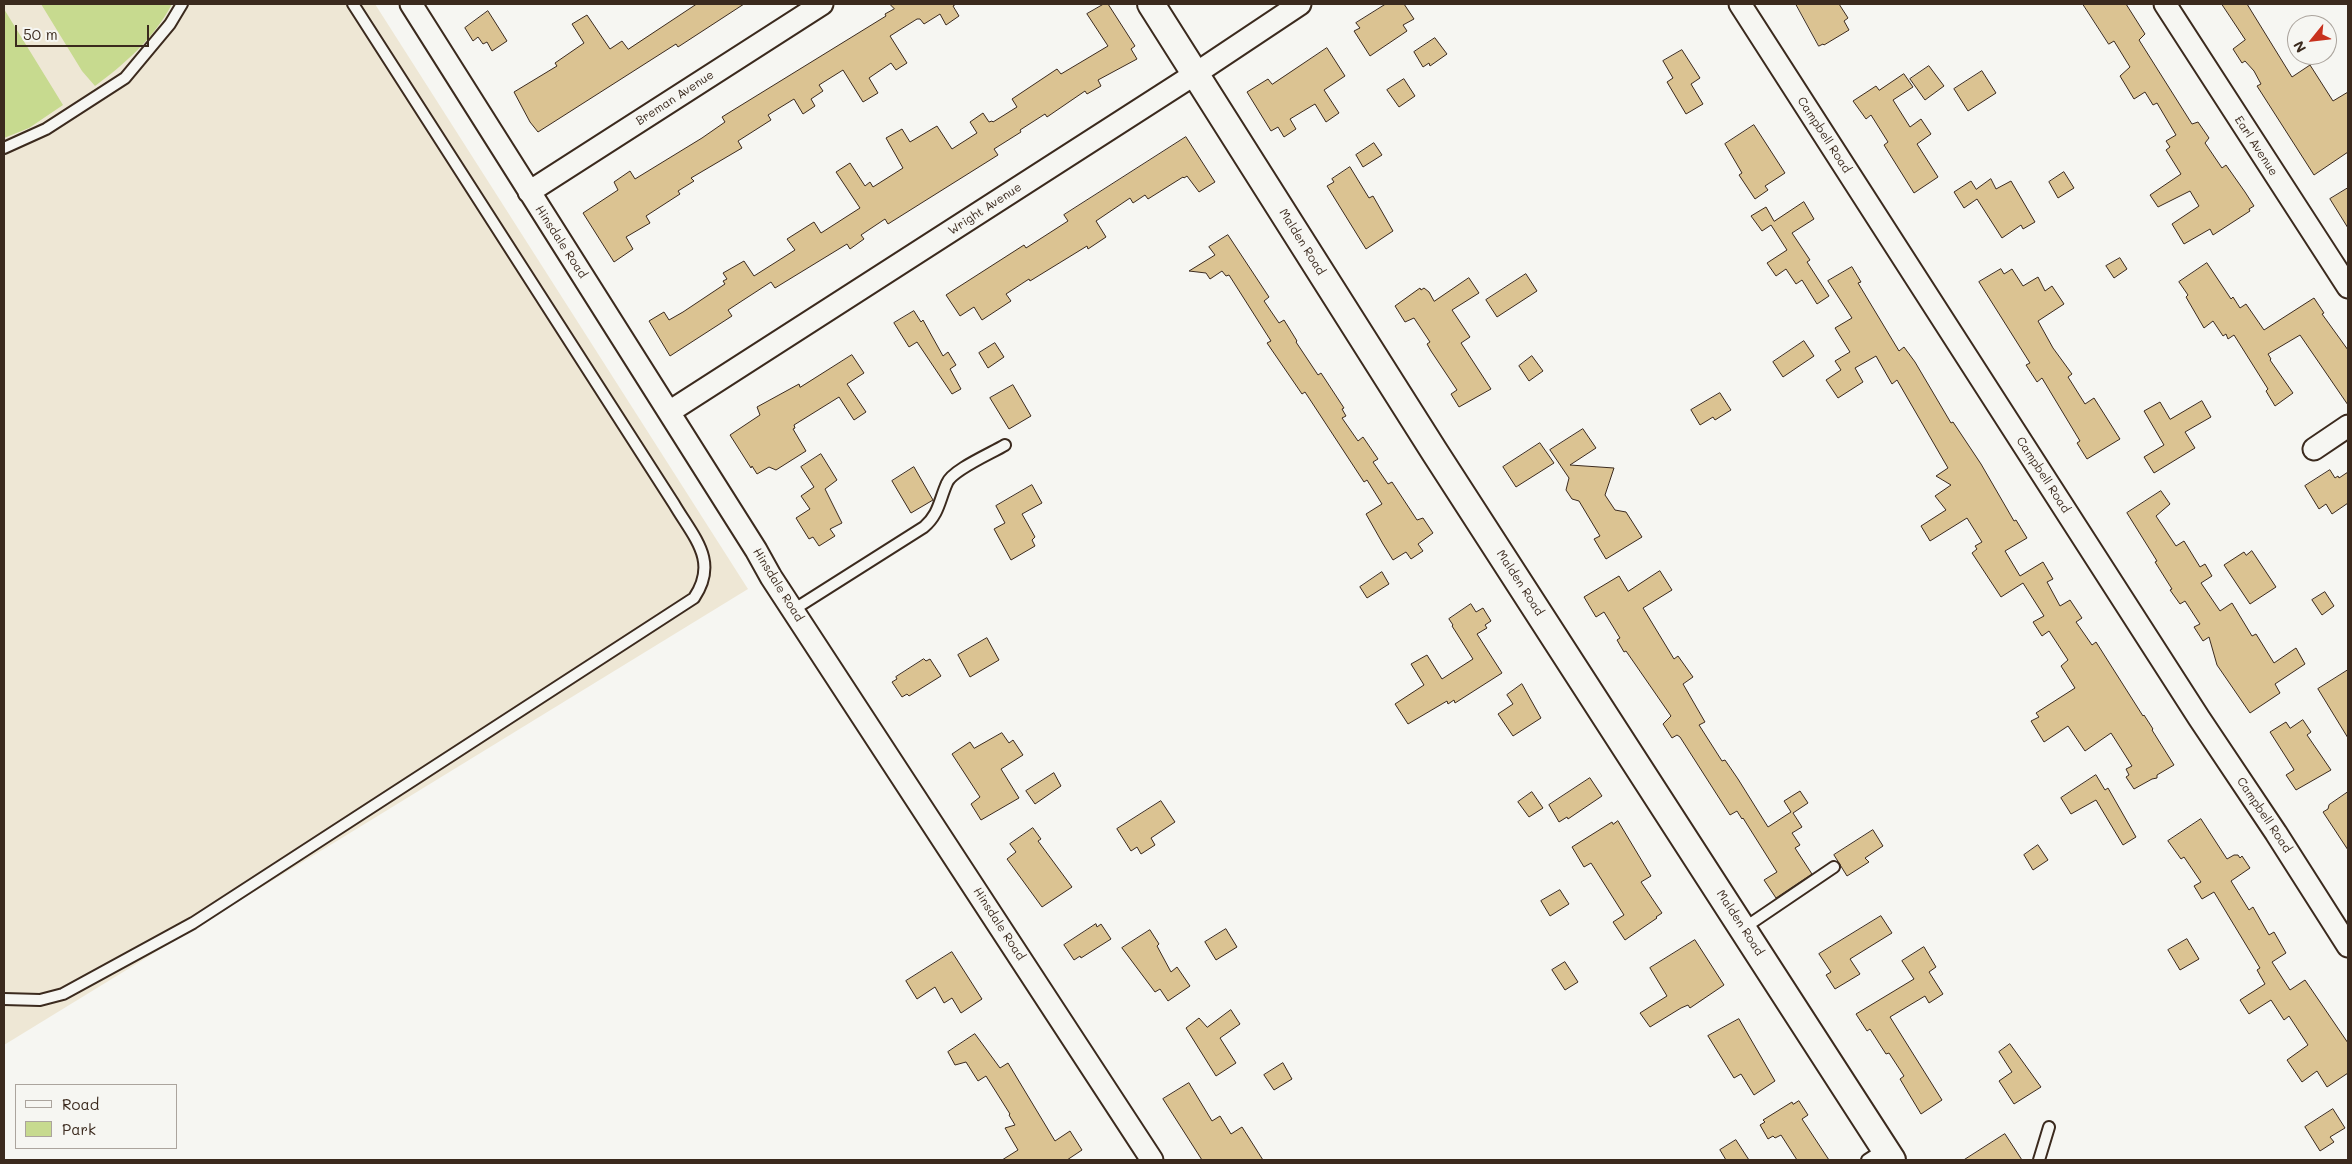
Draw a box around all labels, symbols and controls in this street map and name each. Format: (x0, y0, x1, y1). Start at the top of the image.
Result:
scale bar (18, 15, 151, 47)
north arrow (2287, 15, 2337, 65)
text: 50 m (23, 24, 58, 44)
text: N (2288, 38, 2310, 56)
street label: Breman Avenue (633, 67, 717, 129)
street label: Campbell Road (1794, 94, 1854, 176)
street label: Earl Avenue (2231, 113, 2281, 179)
street label: Wright Avenue (946, 180, 1024, 238)
street label: Hinsdale Road (532, 203, 590, 281)
street label: Malden Road (1276, 206, 1328, 278)
street label: Campbell Road (2013, 434, 2073, 516)
street label: Hinsdale Road (750, 546, 806, 624)
street label: Malden Road (1493, 547, 1547, 619)
street label: Campbell Road (2233, 775, 2295, 855)
street label: Hinsdale Road (970, 885, 1028, 963)
street label: Malden Road (1713, 887, 1767, 959)
legend (15, 1084, 178, 1149)
text: Road (62, 1094, 99, 1114)
text: Park (62, 1119, 96, 1139)

